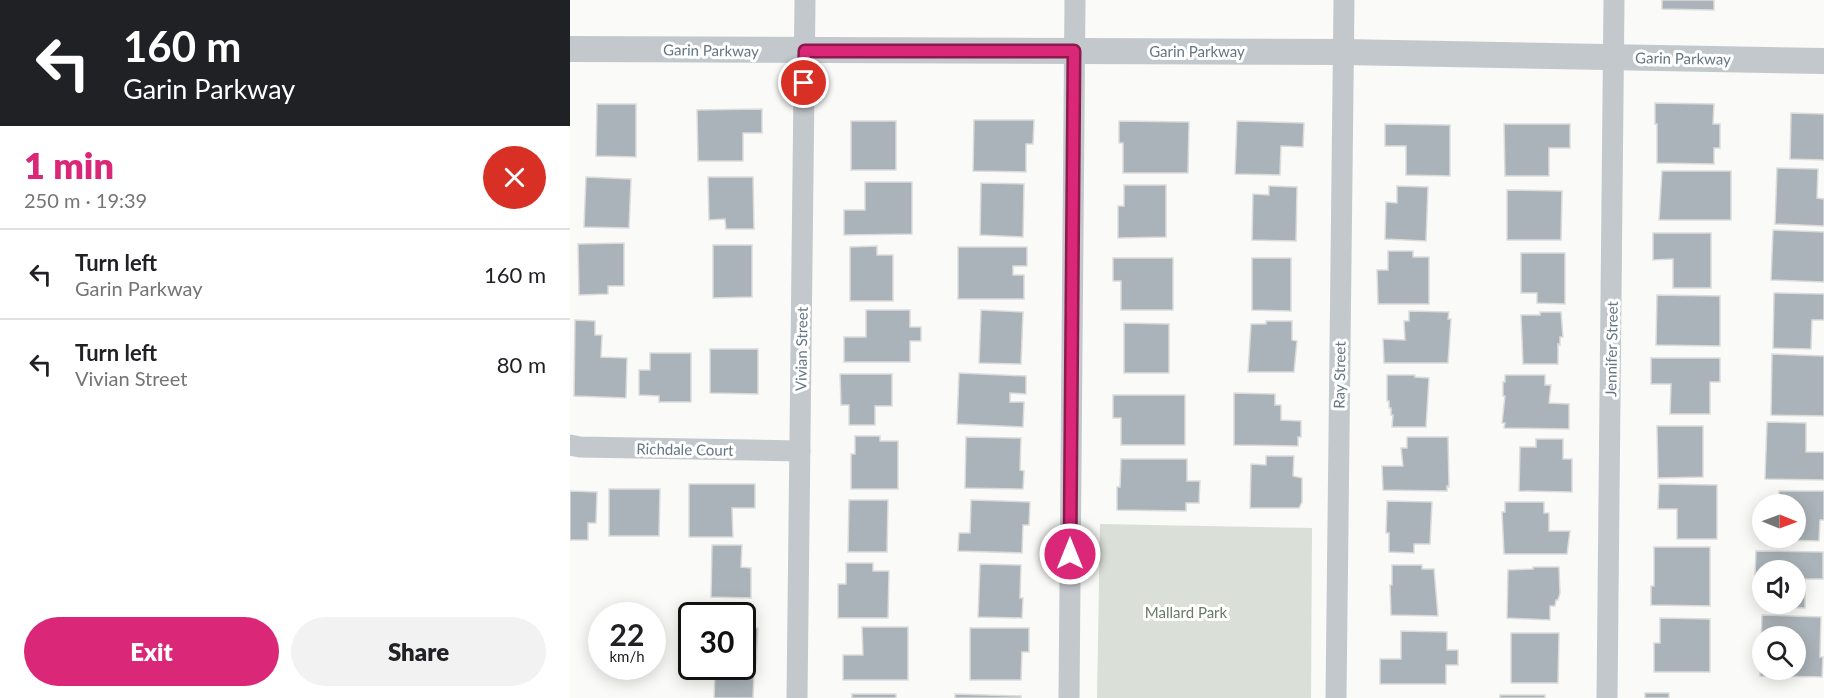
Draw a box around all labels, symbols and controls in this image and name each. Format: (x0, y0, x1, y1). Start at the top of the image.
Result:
text: 160 m (123, 21, 241, 71)
icon: left (24, 24, 102, 102)
street label: Garin Parkway (663, 40, 759, 60)
street label: Garin Parkway (1149, 42, 1245, 60)
street label: Garin Parkway (1635, 48, 1731, 68)
pin (778, 57, 829, 108)
icon: arrive (787, 66, 820, 99)
text: Garin Parkway (123, 72, 295, 105)
text: 1 min (24, 143, 114, 187)
button: close (483, 146, 546, 209)
text: 250 m · 19:39 (24, 188, 147, 212)
text: Turn left (75, 249, 157, 276)
icon: left (24, 258, 57, 291)
text: 160 m (484, 261, 546, 288)
text: Garin Parkway (75, 276, 203, 300)
street label: Jennifer Street (1601, 300, 1621, 397)
street label: Vivian Street (791, 306, 811, 391)
text: Turn left (75, 339, 157, 366)
street label: Ray Street (1329, 341, 1349, 409)
icon: left (24, 348, 57, 381)
text: 80 m (497, 351, 546, 378)
text: Vivian Street (75, 366, 187, 390)
street label: Richdale Court (636, 439, 734, 459)
north arrow (1752, 494, 1806, 548)
map controls (1752, 494, 1806, 680)
position arrow (1038, 522, 1102, 586)
button: sound (1752, 560, 1806, 614)
speed limit sign: 30 (678, 602, 756, 680)
park label: Mallard Park (1145, 603, 1228, 621)
text: 22 (610, 616, 644, 652)
button: Exit (24, 617, 279, 686)
button: Share (291, 617, 546, 686)
button: search (1752, 626, 1806, 680)
text: km/h (609, 647, 645, 665)

